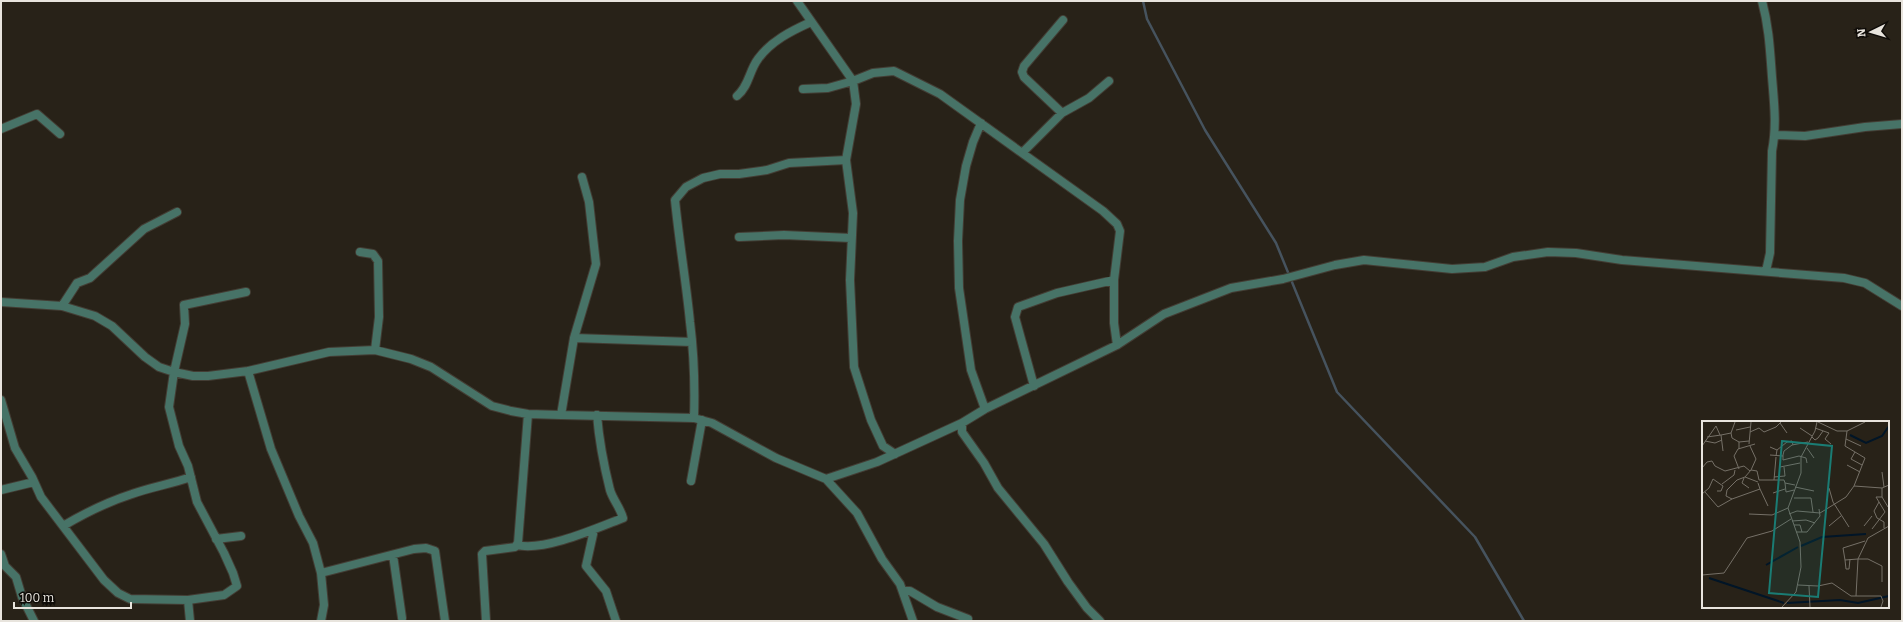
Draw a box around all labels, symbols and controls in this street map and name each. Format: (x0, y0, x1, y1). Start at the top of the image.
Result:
north arrow (1851, 12, 1891, 52)
text: N (1855, 28, 1868, 38)
inset map (1702, 421, 1889, 608)
scale bar (14, 584, 131, 610)
text: 100 m (20, 591, 55, 605)

